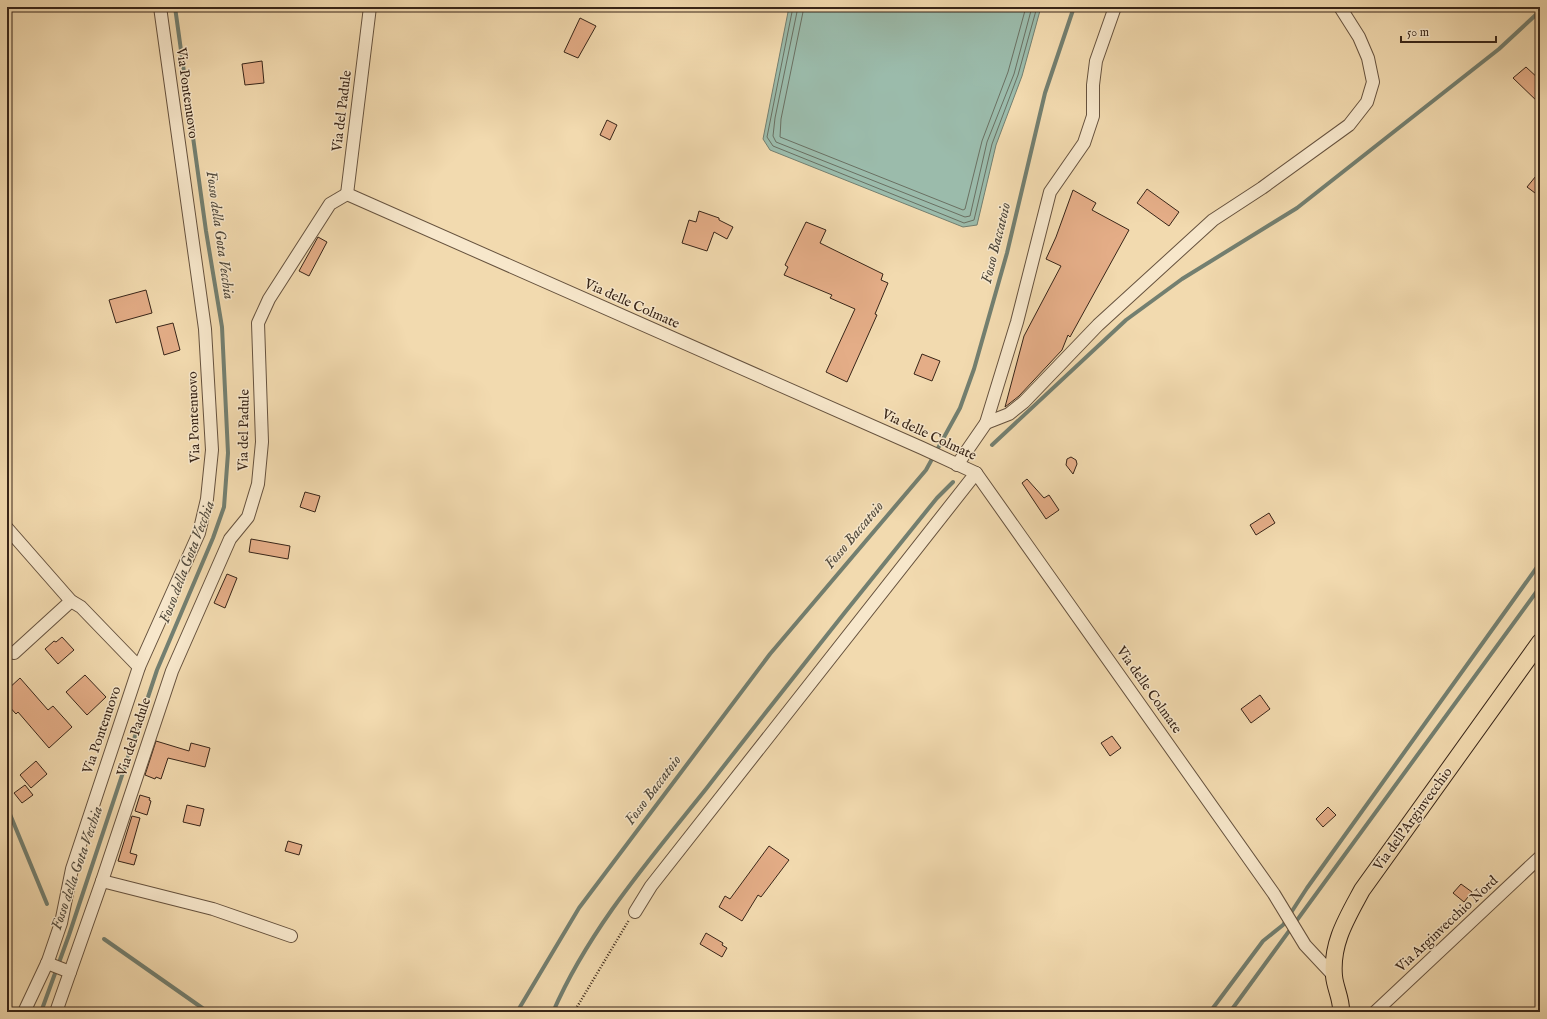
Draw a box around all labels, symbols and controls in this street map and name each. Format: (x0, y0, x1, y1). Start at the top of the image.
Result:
scale bar (1401, 18, 1496, 44)
text: 50 m (1407, 25, 1429, 40)
street label: Via Pontenuovo (172, 45, 202, 140)
street label: Via del Padule (328, 69, 356, 154)
water label: Fosso della Gota Vecchia (202, 170, 238, 301)
water label: Fosso Baccatoio (977, 201, 1015, 285)
street label: Via delle Colmate (581, 275, 683, 333)
street label: Via Pontenuovo (183, 370, 205, 464)
street label: Via del Padule (234, 388, 254, 472)
street label: Via delle Colmate (878, 405, 980, 465)
water label: Fosso Baccatoio (820, 497, 888, 573)
water label: Fosso della Gota Vecchia (155, 498, 219, 626)
street label: Via delle Colmate (1112, 642, 1186, 738)
street label: Via Pontenuovo (78, 683, 126, 777)
street label: Via del Padule (112, 695, 155, 780)
water label: Fosso Baccatoio (621, 751, 685, 829)
street label: Via dell'Arginvecchio (1369, 763, 1457, 875)
water label: Fosso della Gota Vecchia (47, 803, 107, 932)
street label: Via Arginvecchio Nord (1391, 872, 1502, 977)

